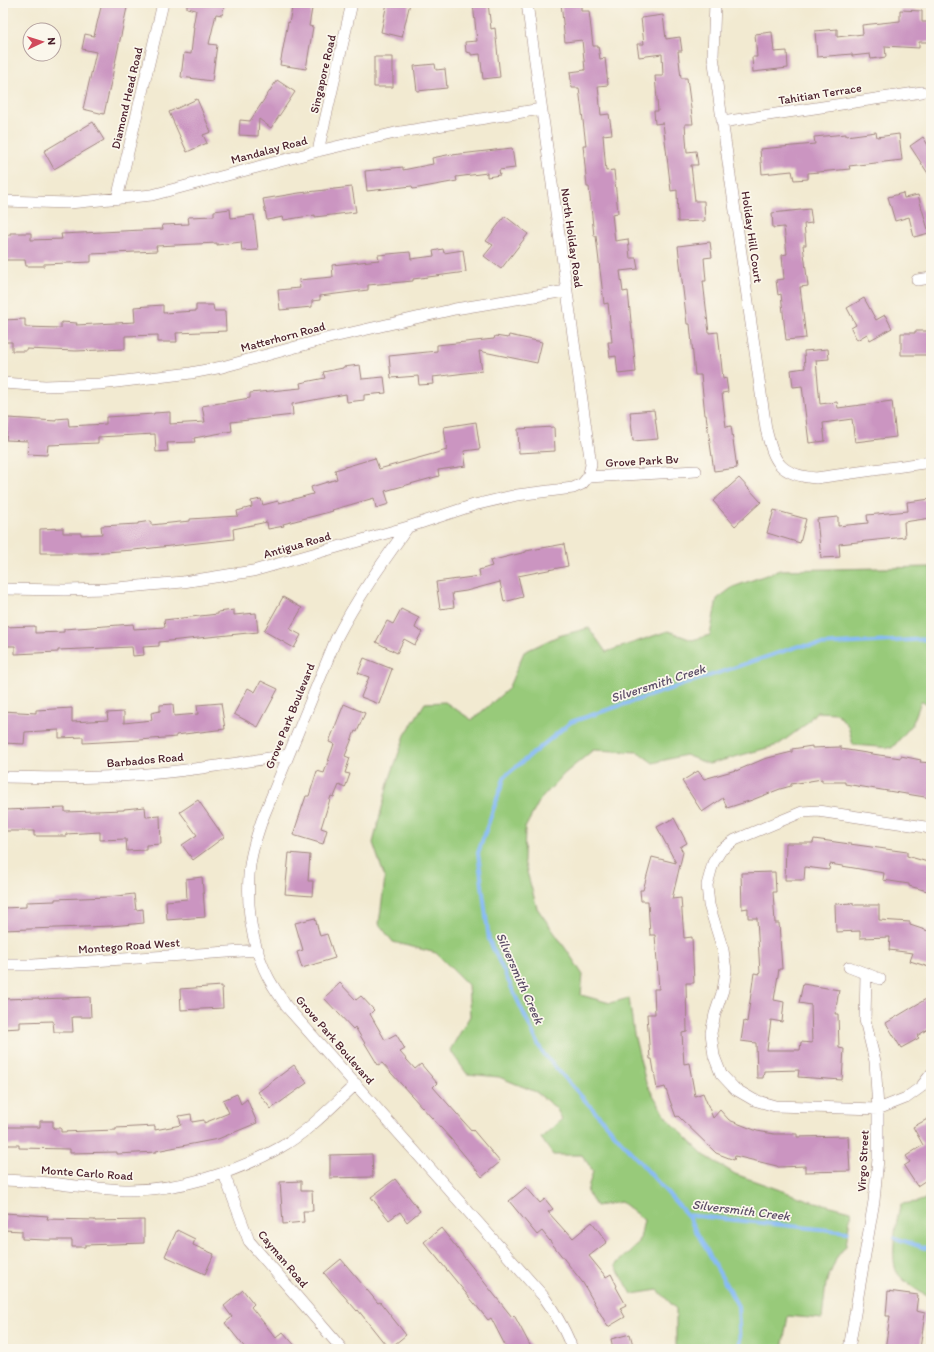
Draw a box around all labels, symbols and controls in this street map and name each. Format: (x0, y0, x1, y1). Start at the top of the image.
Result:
north arrow (22, 22, 62, 62)
street label: Singapore Road (307, 33, 339, 115)
text: N (45, 37, 58, 46)
street label: Diamond Head Road (108, 45, 146, 150)
street label: Tahitian Terrace (777, 80, 863, 107)
street label: Mandalay Road (229, 133, 309, 167)
street label: North Holiday Road (558, 187, 586, 289)
street label: Holiday Hill Court (739, 190, 765, 284)
street label: Matterhorn Road (239, 319, 327, 355)
street label: Grove Park Bv (605, 452, 679, 470)
street label: Antigua Road (262, 529, 333, 561)
water label: Silversmith Creek (609, 660, 708, 705)
street label: Grove Park Boulevard (262, 661, 318, 771)
street label: Barbados Road (106, 750, 185, 770)
water label: Silversmith Creek (493, 930, 547, 1027)
street label: Montego Road West (78, 935, 181, 957)
street label: Grove Park Boulevard (293, 993, 378, 1088)
street label: Virgo Street (854, 1129, 872, 1192)
street label: Monte Carlo Road (40, 1163, 134, 1183)
water label: Silversmith Creek (691, 1197, 792, 1224)
street label: Cayman Road (255, 1227, 311, 1291)

